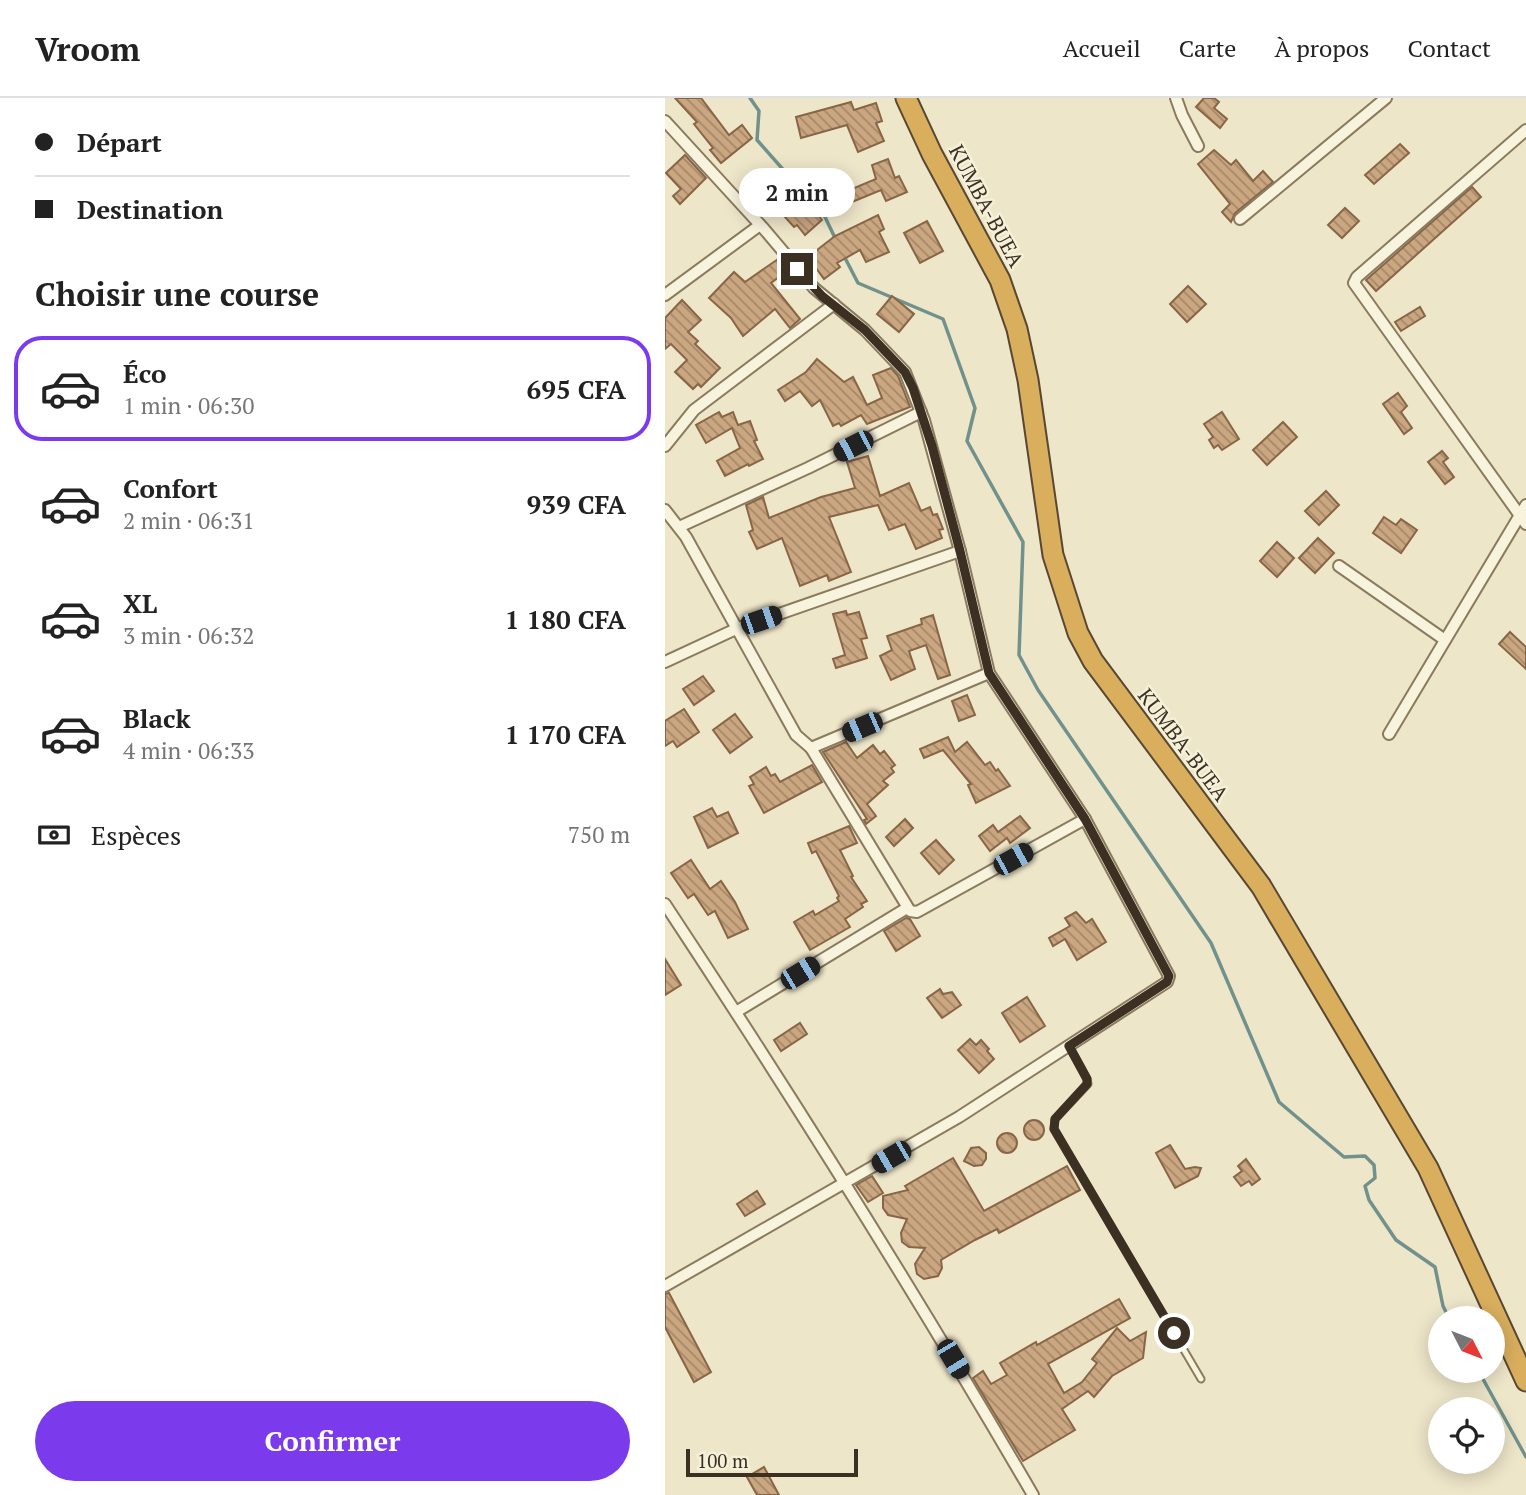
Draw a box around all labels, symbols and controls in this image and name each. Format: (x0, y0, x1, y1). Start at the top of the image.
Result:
text: Vroom (35, 27, 140, 70)
text: Accueil (1063, 32, 1141, 64)
text: Carte (1179, 32, 1236, 64)
text: À propos (1274, 32, 1370, 64)
text: Contact (1408, 32, 1491, 64)
text: Départ (77, 125, 162, 159)
street label: KUMBA-BUEA (943, 139, 1031, 272)
callout: 2 min (739, 167, 855, 216)
text: 2 min (766, 177, 828, 208)
text: Destination (77, 192, 223, 226)
route end (781, 253, 813, 285)
text: Choisir une course (35, 273, 319, 315)
text: Éco (123, 356, 166, 390)
icon: car (39, 357, 102, 420)
text: 695 CFA (527, 372, 626, 406)
text: 1 min · 06:30 (123, 390, 255, 421)
car (830, 427, 877, 465)
text: Confort (123, 471, 218, 505)
icon: car (39, 472, 102, 535)
text: 939 CFA (527, 487, 626, 521)
text: 2 min · 06:31 (123, 505, 255, 536)
text: XL (123, 586, 157, 620)
icon: car (39, 587, 102, 650)
text: 1 180 CFA (505, 602, 626, 636)
car (738, 603, 785, 637)
text: 3 min · 06:32 (123, 620, 255, 651)
street label: KUMBA-BUEA (1132, 682, 1236, 807)
text: Black (123, 701, 191, 735)
icon: car (39, 702, 102, 765)
car (839, 709, 886, 745)
text: 1 170 CFA (505, 717, 626, 751)
text: 4 min · 06:33 (123, 735, 255, 766)
icon: cash (35, 816, 73, 854)
text: Espèces (91, 818, 181, 852)
text: 750 m (568, 819, 630, 850)
car (990, 840, 1037, 878)
car (777, 953, 824, 993)
car (868, 1137, 915, 1177)
north arrow (1428, 1306, 1505, 1382)
map controls (1428, 1306, 1505, 1474)
route start (1158, 1317, 1190, 1349)
car (934, 1336, 973, 1382)
button: locate (1428, 1397, 1505, 1474)
button: Confirmer (35, 1401, 630, 1481)
scale bar (686, 1446, 857, 1478)
text: 100 m (697, 1448, 748, 1473)

